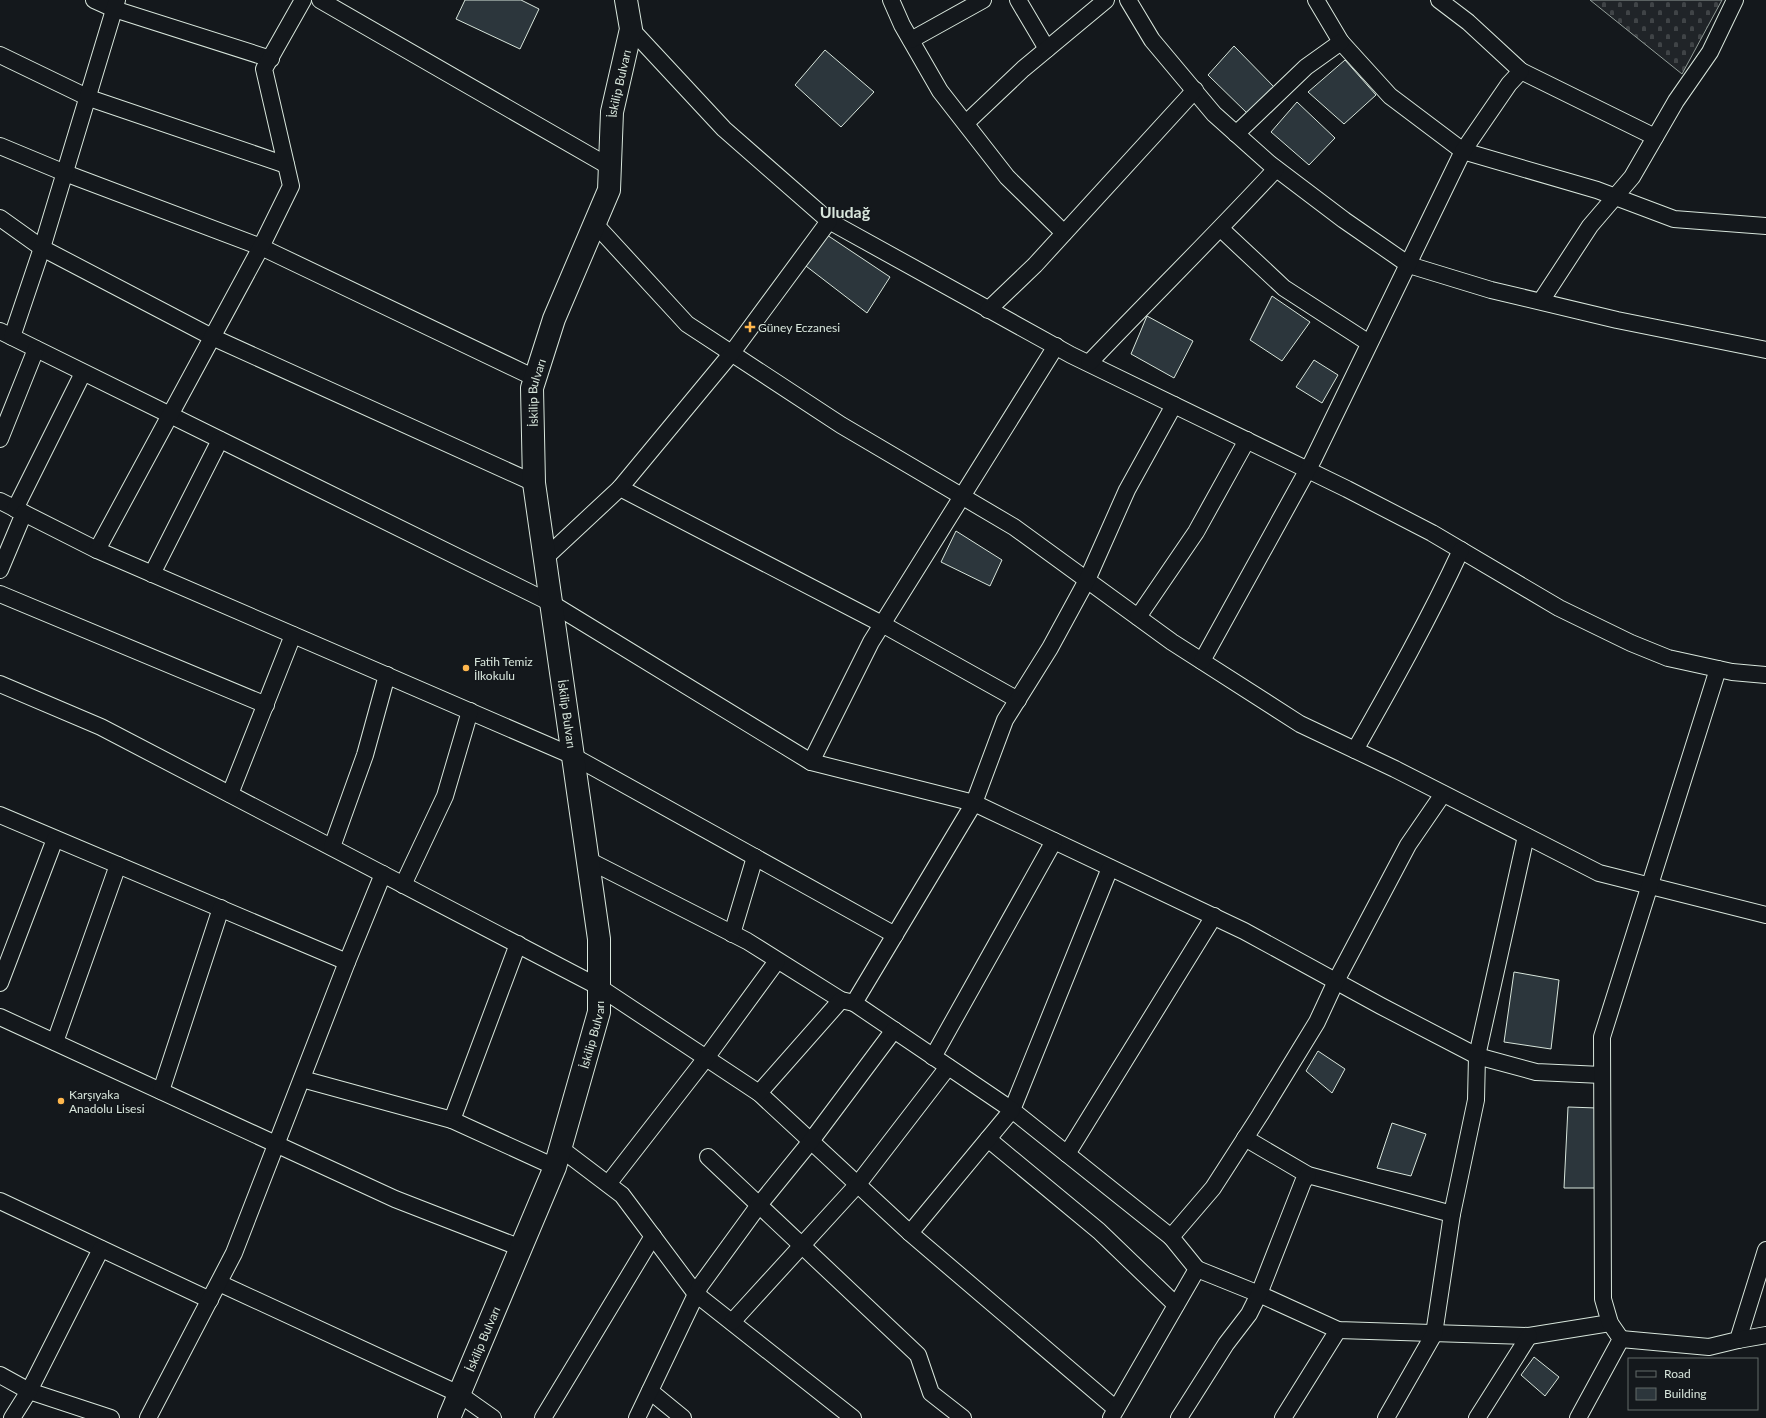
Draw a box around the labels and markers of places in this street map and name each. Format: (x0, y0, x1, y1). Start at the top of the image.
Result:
place label: Güney Eczanesi (758, 320, 840, 335)
marker: Güney Eczanesi (745, 322, 755, 332)
place label: Fatih Temiz İlkokulu (474, 654, 533, 683)
marker: Fatih Temiz İlkokulu (461, 663, 471, 673)
place label: Karşıyaka Anadolu Lisesi (69, 1087, 145, 1116)
marker: Karşıyaka Anadolu Lisesi (56, 1096, 66, 1106)

